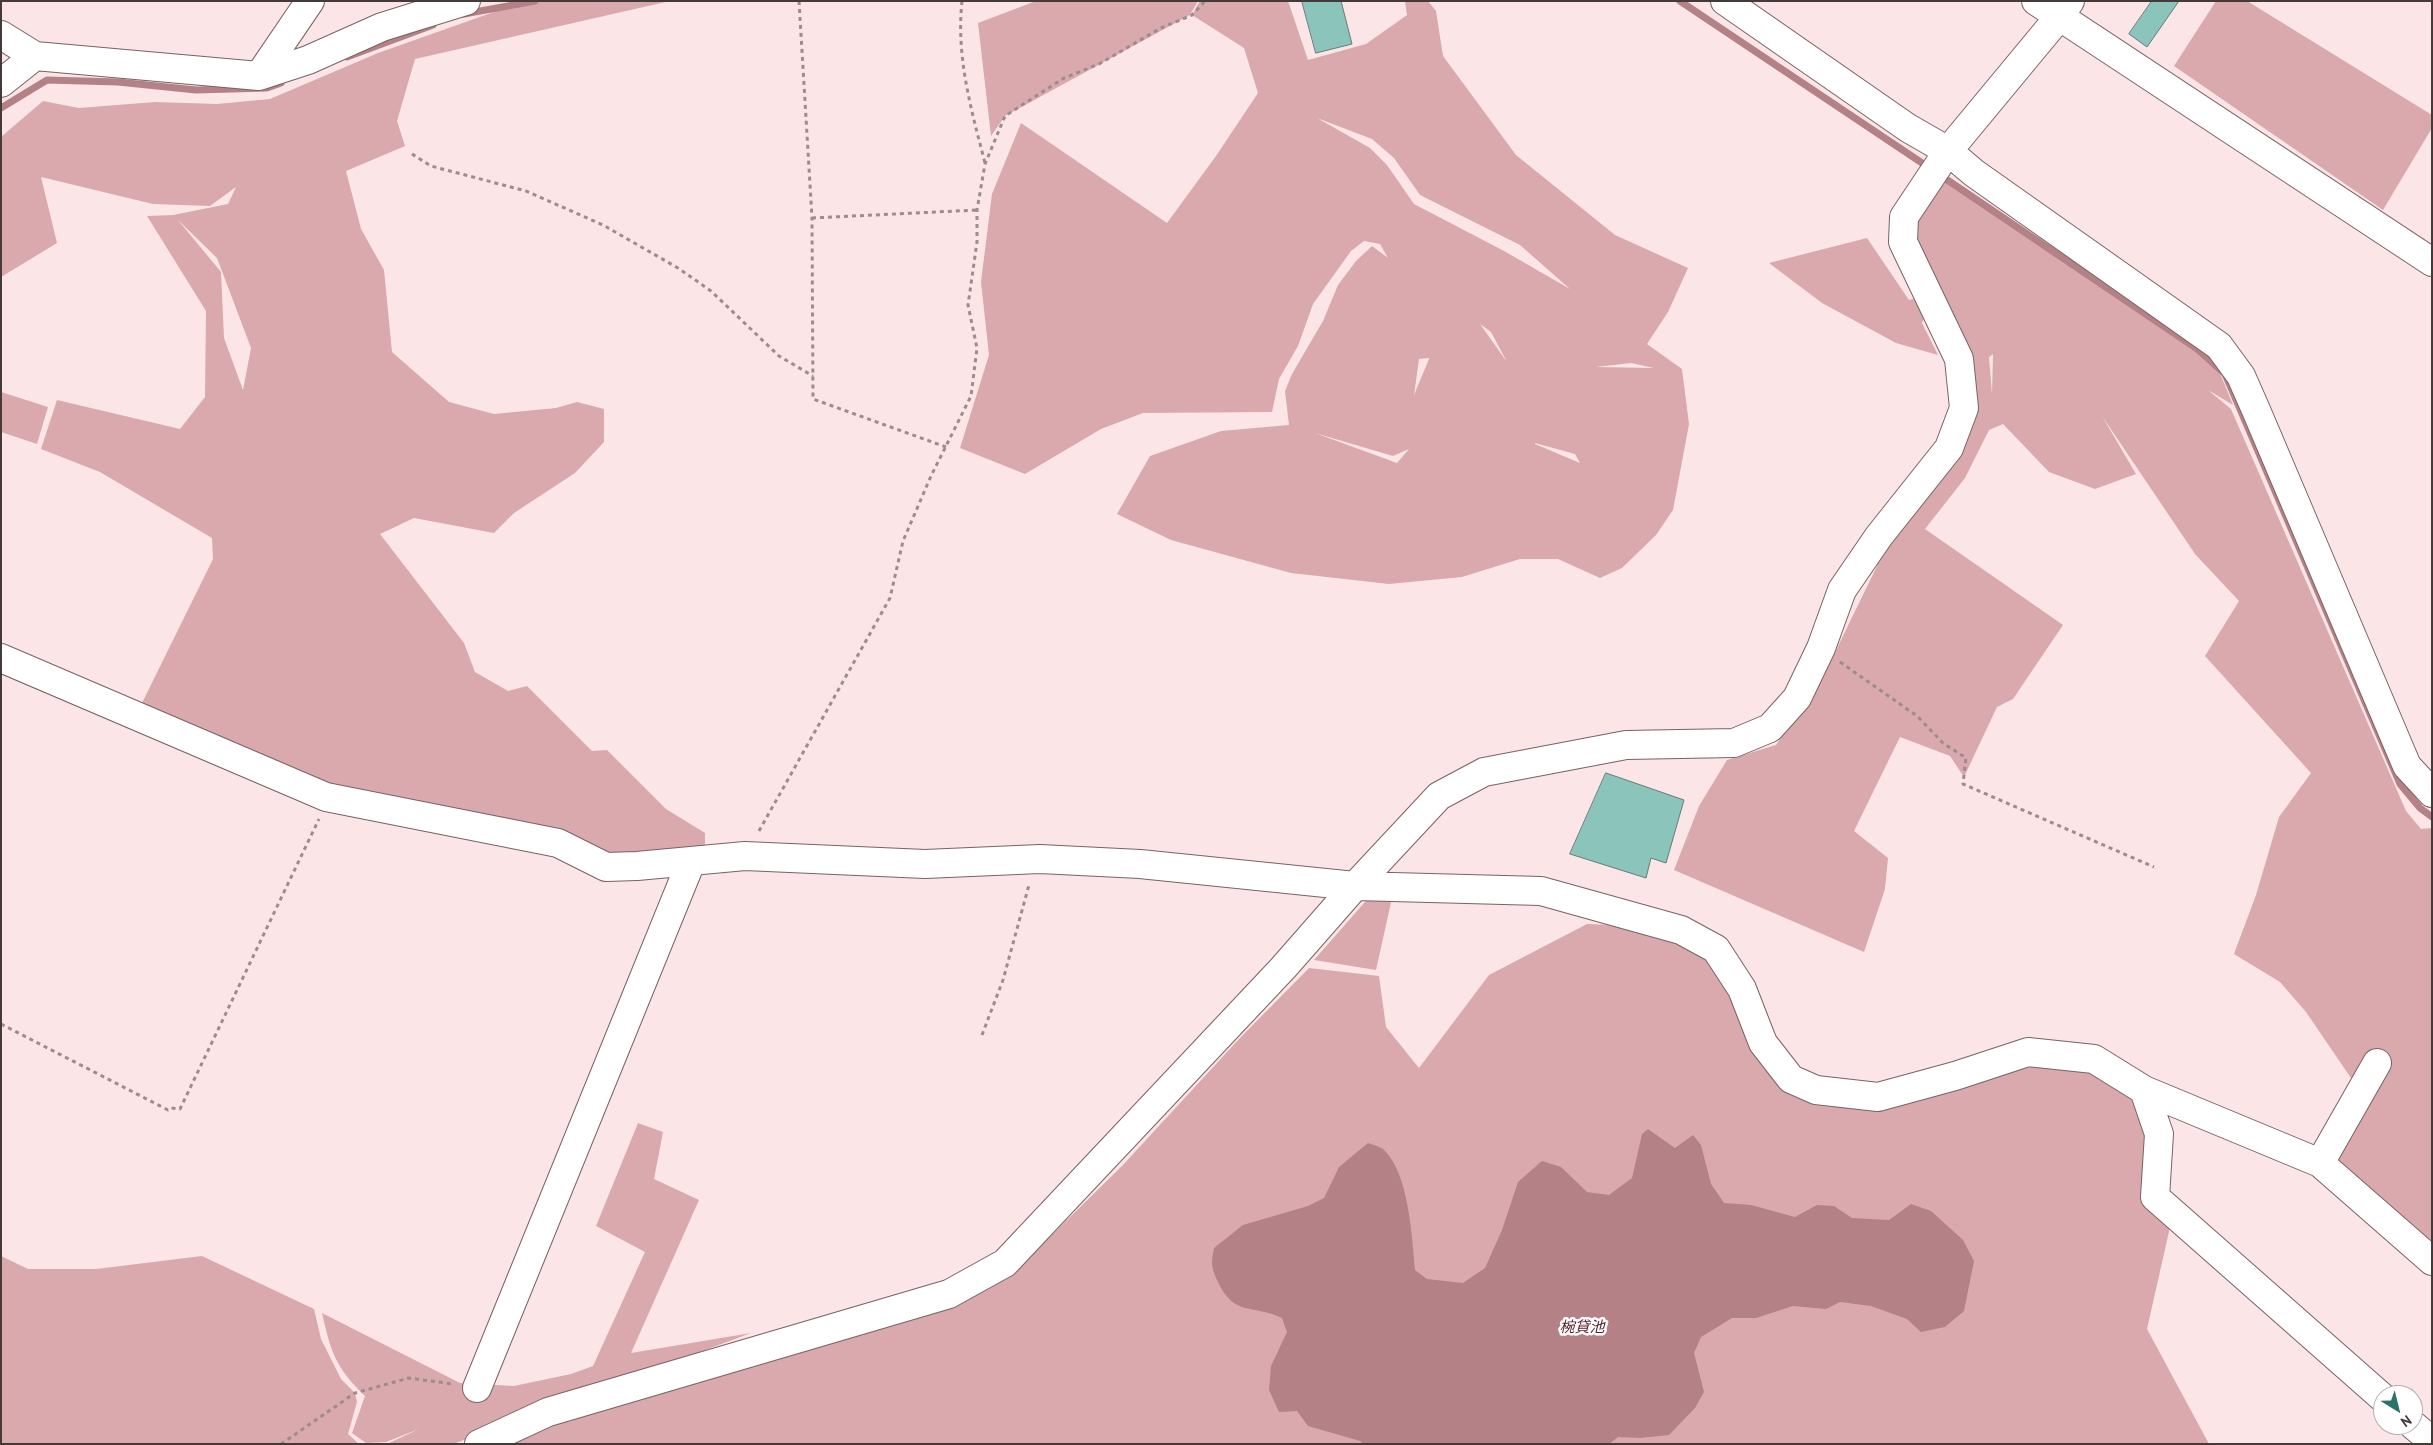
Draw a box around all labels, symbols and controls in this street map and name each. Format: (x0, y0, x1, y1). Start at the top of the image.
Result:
water label: 椀貸池 (1560, 1319, 1604, 1337)
north arrow (2373, 1385, 2423, 1435)
text: N (2397, 1411, 2415, 1431)

